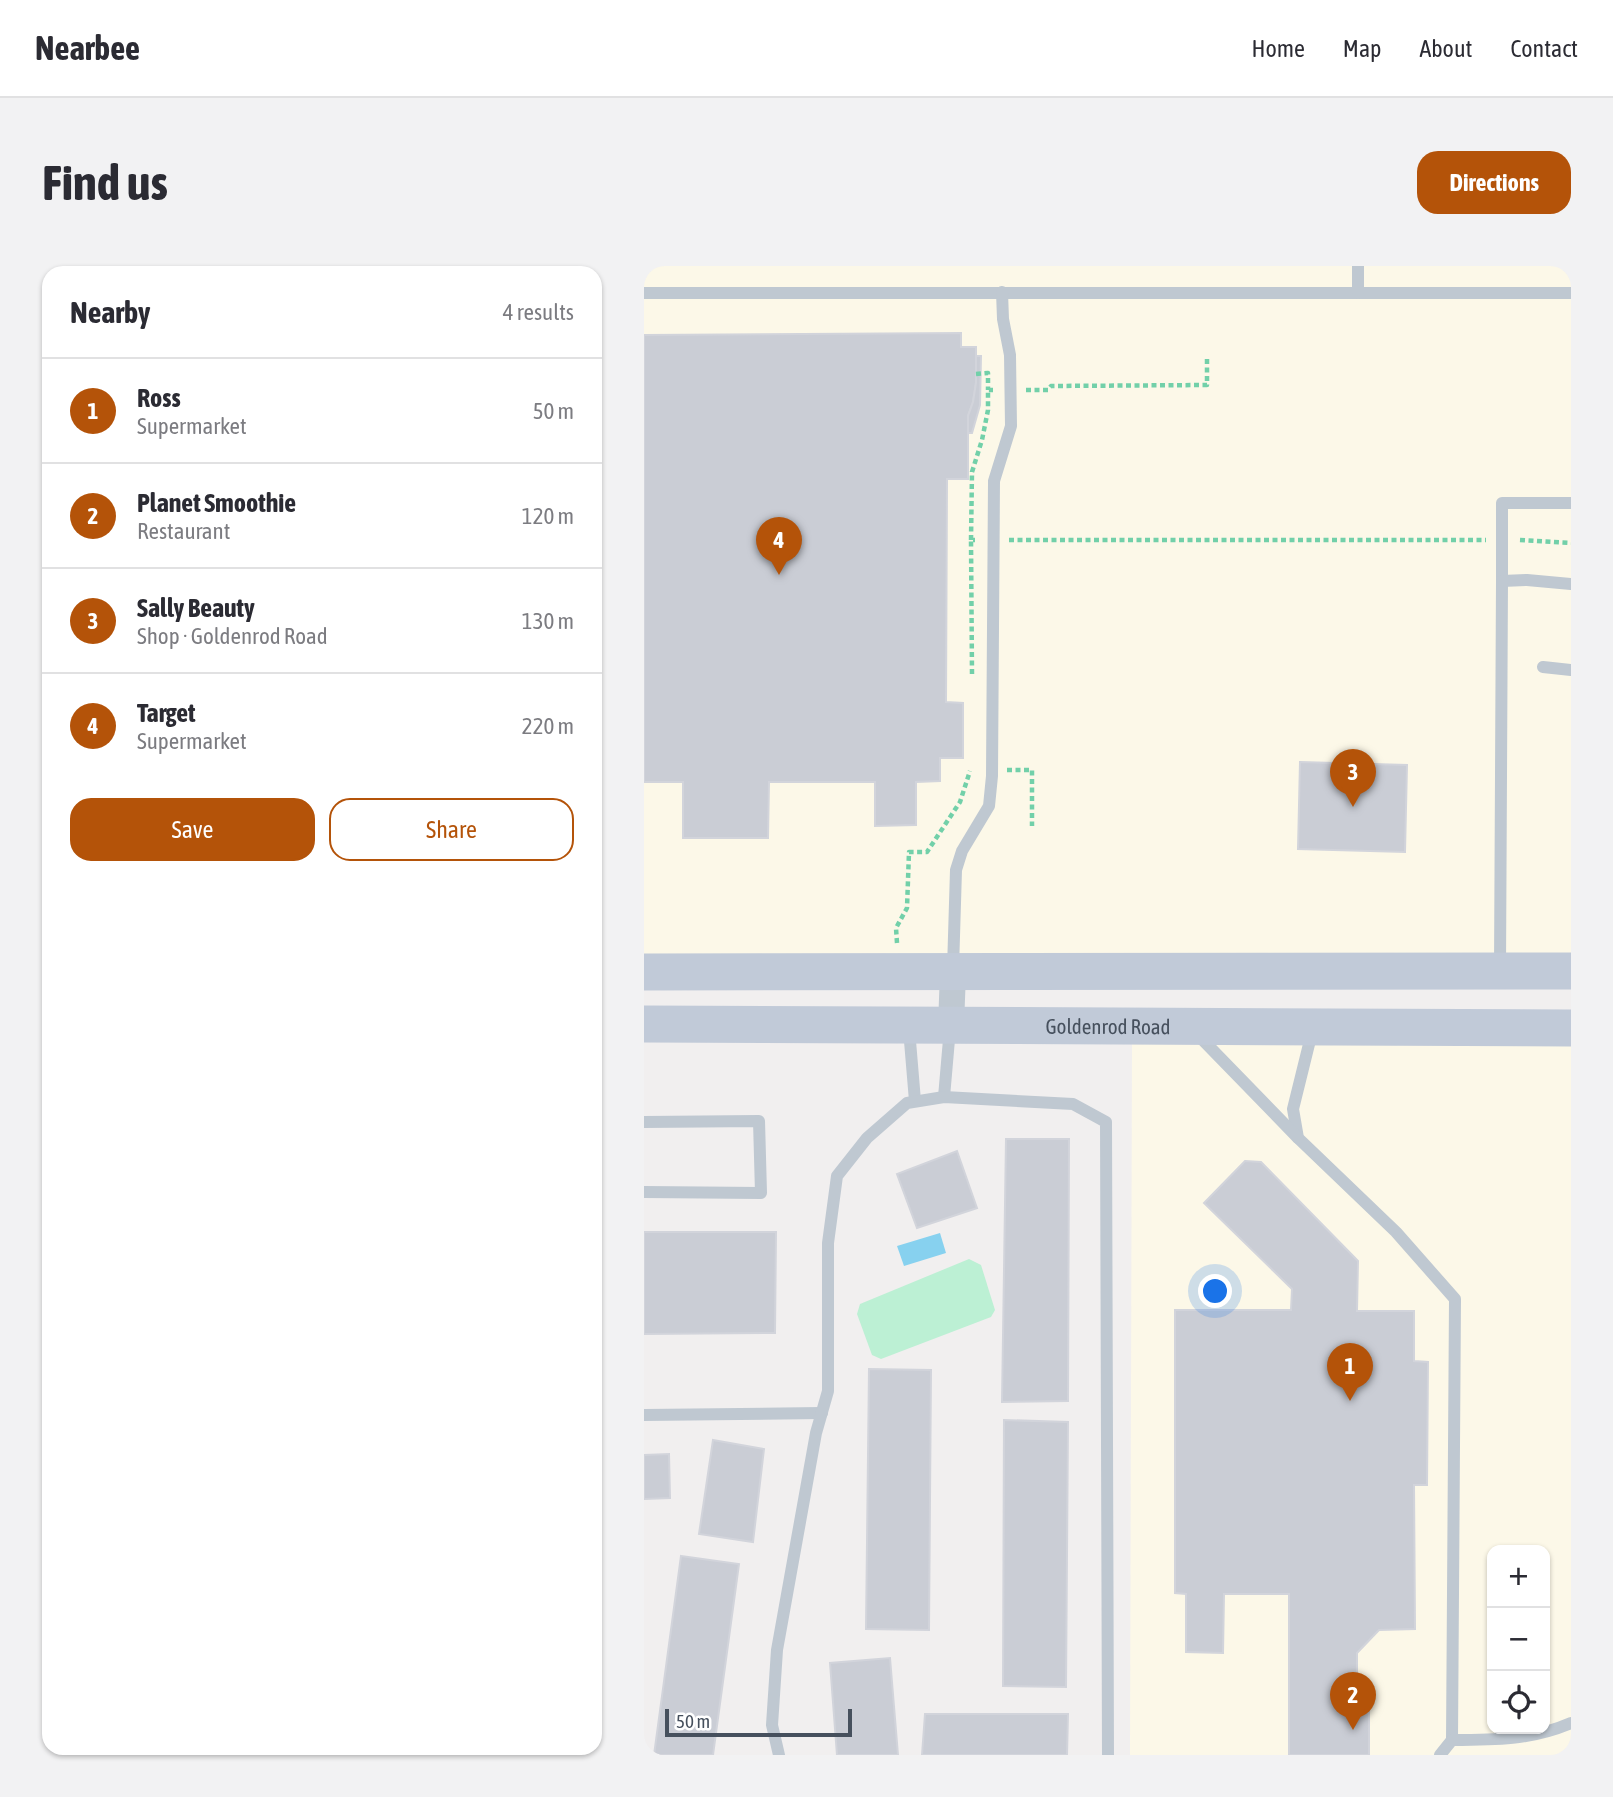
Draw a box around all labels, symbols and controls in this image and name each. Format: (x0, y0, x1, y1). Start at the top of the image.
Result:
text: Nearbee (35, 29, 140, 67)
text: Home (1251, 35, 1305, 62)
text: Map (1343, 35, 1381, 62)
text: About (1419, 35, 1472, 62)
text: Contact (1510, 35, 1578, 62)
button: Directions (1417, 151, 1571, 214)
text: Find us (42, 154, 168, 210)
text: Nearby (70, 295, 150, 329)
text: 4 results (503, 299, 574, 325)
text: Ross (137, 383, 181, 413)
text: 1 (88, 398, 98, 424)
text: 50 m (533, 398, 574, 424)
text: Supermarket (137, 413, 247, 439)
text: Planet Smoothie (137, 488, 296, 518)
text: 2 (88, 503, 98, 529)
text: 120 m (522, 503, 574, 529)
pin: 4 (756, 517, 802, 575)
text: Restaurant (137, 518, 230, 544)
text: Sally Beauty (137, 593, 255, 623)
text: 3 (88, 608, 98, 634)
text: 130 m (522, 608, 574, 634)
text: Shop · Goldenrod Road (137, 623, 328, 649)
text: Target (137, 698, 196, 728)
text: 4 (88, 713, 98, 739)
text: 220 m (522, 713, 574, 739)
text: Supermarket (137, 728, 247, 754)
pin: 3 (1330, 749, 1376, 807)
button: Save (70, 798, 315, 861)
button: Share (329, 798, 574, 861)
street label: Goldenrod Road (1045, 1014, 1171, 1038)
your location (1198, 1274, 1232, 1308)
pin: 1 (1327, 1343, 1373, 1401)
map controls (1487, 1545, 1550, 1734)
button: + (1487, 1545, 1550, 1608)
button: − (1487, 1608, 1550, 1671)
button: locate (1487, 1671, 1550, 1734)
pin: 2 (1330, 1672, 1376, 1730)
scale bar (665, 1706, 852, 1738)
text: 50 m (676, 1710, 710, 1732)

